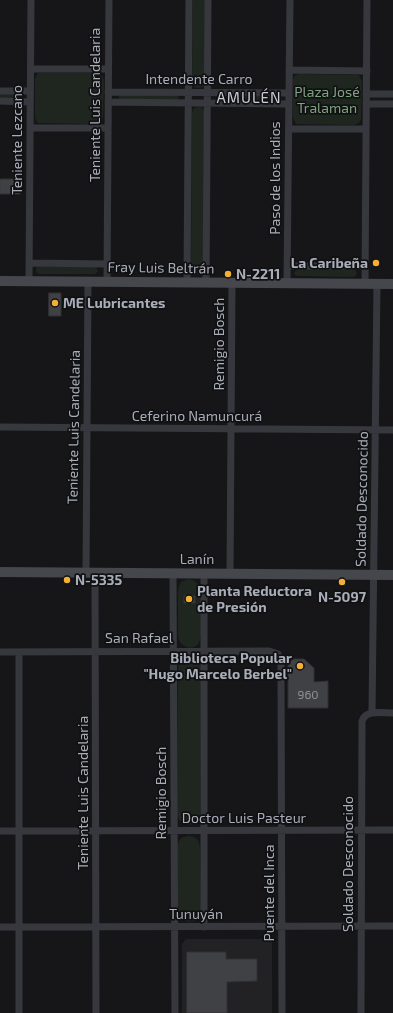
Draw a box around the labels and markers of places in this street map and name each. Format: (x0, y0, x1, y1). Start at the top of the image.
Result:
place label: La Caribeña (291, 255, 368, 271)
marker: La Caribeña (371, 258, 381, 268)
place label: N-2211 (236, 266, 280, 282)
marker: N-2211 (223, 269, 233, 279)
place label: ME Lubricantes (63, 295, 165, 311)
marker: ME Lubricantes (50, 298, 60, 308)
place label: N-5335 (75, 572, 122, 588)
marker: N-5335 (62, 575, 72, 585)
marker: N-5097 (337, 577, 347, 587)
place label: Planta Reductora de Presión (197, 583, 312, 616)
place label: N-5097 (318, 589, 366, 605)
marker: Planta Reductora de Presión (184, 594, 194, 604)
place label: Biblioteca Popular "Hugo Marcelo Berbel" (143, 650, 292, 682)
marker: Biblioteca Popular "Hugo Marcelo Berbel" (295, 661, 305, 671)

